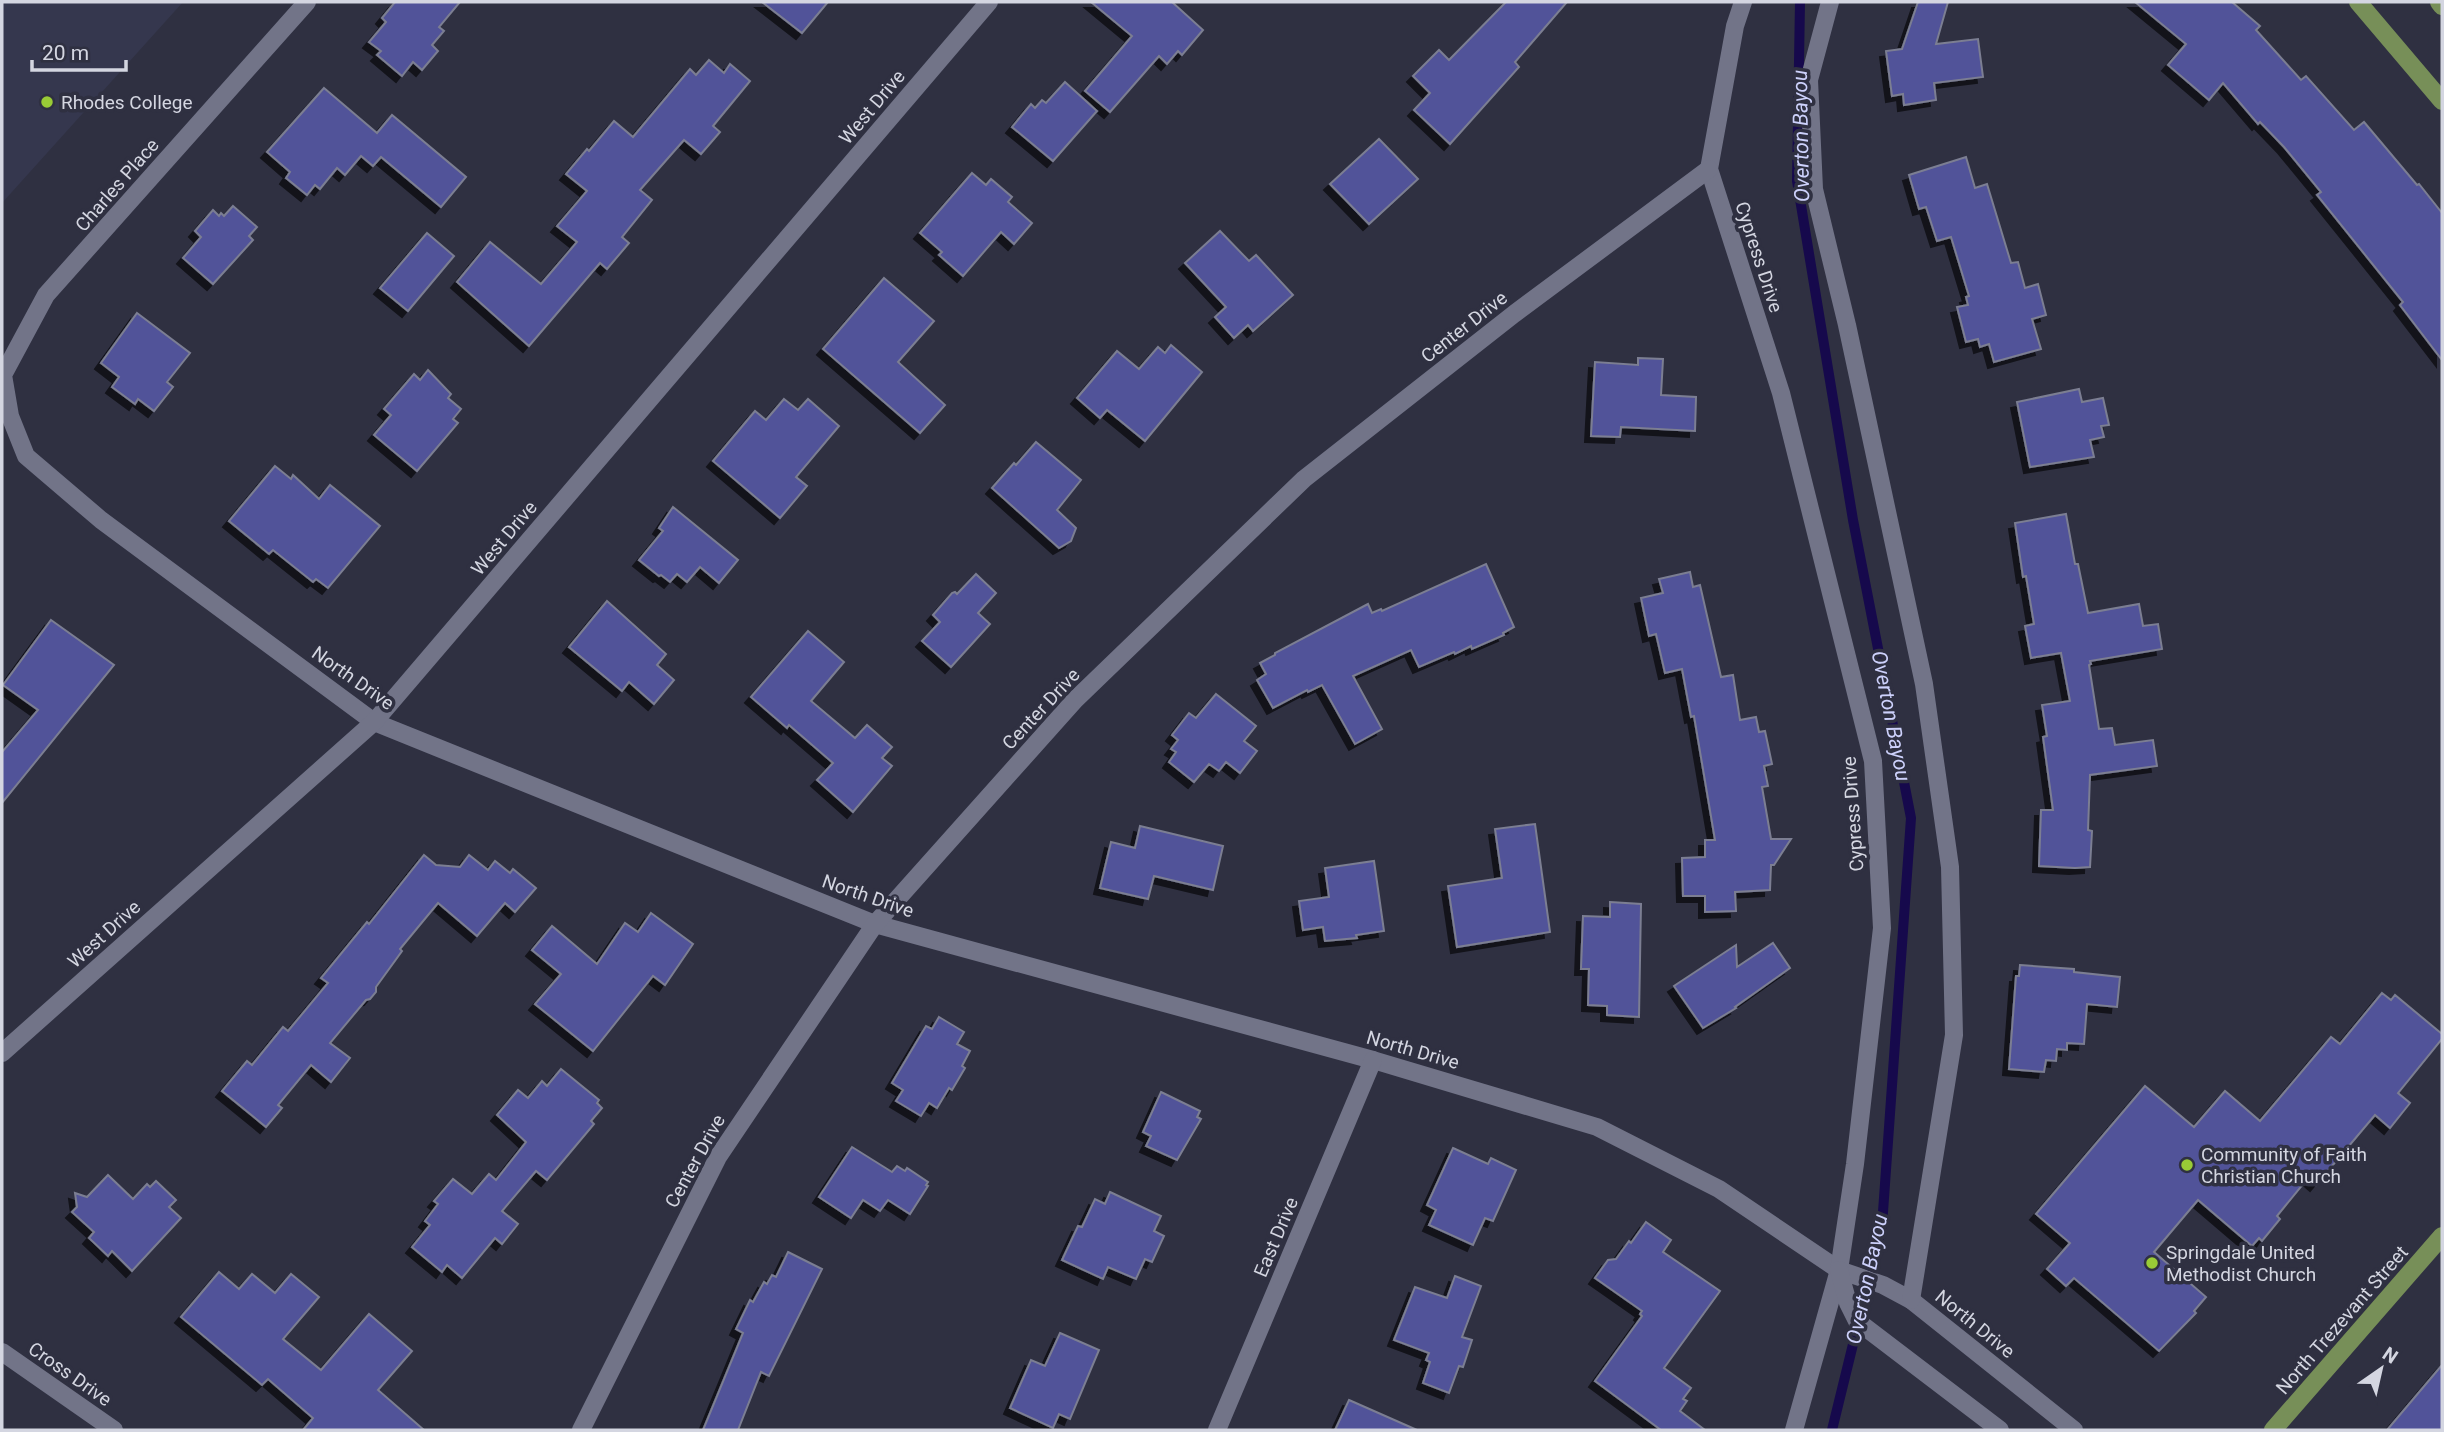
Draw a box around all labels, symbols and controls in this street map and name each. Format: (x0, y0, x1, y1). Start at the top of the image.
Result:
scale bar (32, 28, 126, 72)
text: 20 m (42, 41, 89, 65)
street label: West Drive (834, 65, 910, 149)
water label: Overton Bayou (1788, 70, 1814, 202)
place label: Rhodes College (61, 91, 193, 114)
marker: Rhodes College (39, 94, 55, 110)
street label: Charles Place (70, 134, 164, 236)
street label: Cypress Drive (1730, 199, 1788, 315)
street label: Center Drive (1416, 286, 1512, 368)
street label: West Drive (466, 496, 542, 580)
street label: North Drive (307, 641, 399, 715)
water label: Overton Bayou (1867, 649, 1915, 783)
street label: Center Drive (997, 663, 1085, 755)
street label: Cypress Drive (1838, 756, 1868, 872)
street label: North Drive (819, 870, 917, 922)
street label: West Drive (63, 895, 145, 973)
street label: North Drive (1364, 1026, 1462, 1074)
street label: Center Drive (660, 1110, 730, 1212)
place label: Community of Faith Christian Church (2201, 1143, 2367, 1188)
marker: Community of Faith Christian Church (2179, 1157, 2195, 1173)
street label: East Drive (1249, 1194, 1303, 1280)
water label: Overton Bayou (1841, 1212, 1893, 1346)
place label: Springdale United Methodist Church (2166, 1241, 2316, 1286)
street label: North Trezevant Street (2271, 1241, 2413, 1399)
marker: Springdale United Methodist Church (2144, 1255, 2160, 1271)
street label: North Drive (1931, 1285, 2019, 1363)
north arrow (2346, 1334, 2416, 1404)
street label: Cross Drive (24, 1337, 116, 1411)

